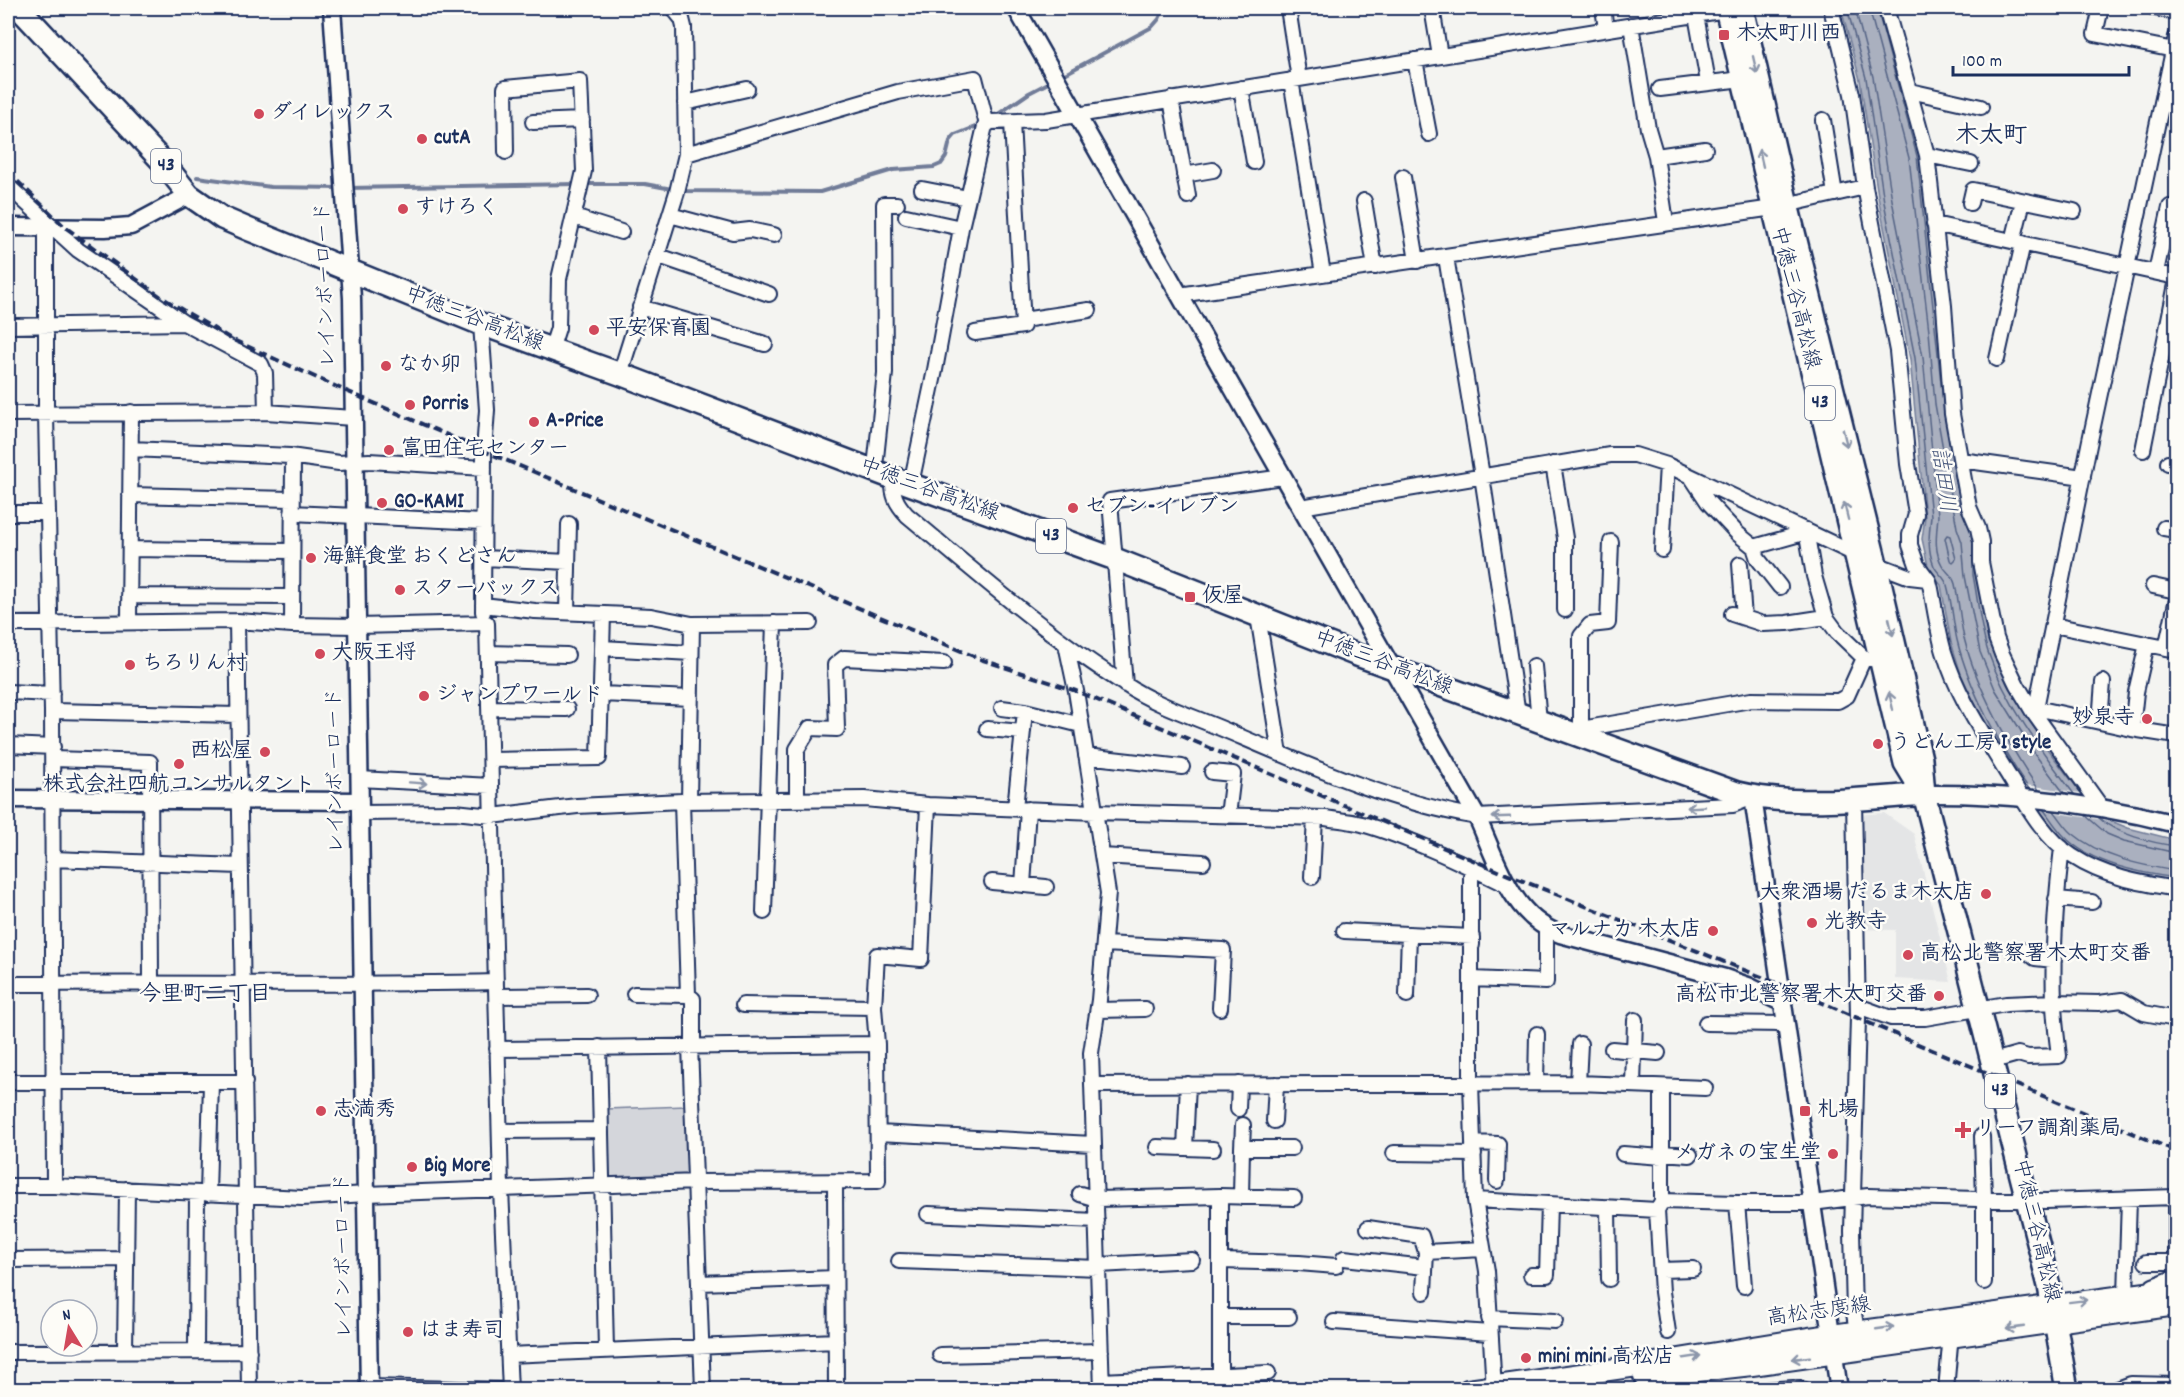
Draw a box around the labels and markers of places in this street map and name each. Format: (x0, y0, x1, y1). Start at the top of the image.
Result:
place label: 木太町川西 (1736, 20, 1841, 50)
marker: 木太町川西 (1717, 28, 1731, 42)
place label: ダイレックス (271, 99, 395, 129)
marker: ダイレックス (252, 107, 266, 121)
place label: cutA (434, 124, 471, 154)
marker: cutA (415, 132, 429, 146)
place label: すけろく (415, 194, 499, 224)
marker: すけろく (396, 202, 410, 216)
place label: 平安保育園 (606, 315, 711, 345)
marker: 平安保育園 (587, 323, 601, 337)
place label: なか卯 (398, 351, 461, 381)
marker: なか卯 (379, 359, 393, 373)
place label: Porris (422, 390, 469, 420)
marker: Porris (403, 398, 417, 412)
place label: A-Price (546, 407, 604, 437)
marker: A-Price (527, 415, 541, 429)
place label: 富田住宅センター (401, 435, 569, 465)
marker: 富田住宅センター (382, 443, 396, 457)
place label: GO-KAMI (394, 488, 464, 518)
place label: セブン-イレブン (1085, 493, 1239, 523)
marker: GO-KAMI (375, 496, 389, 510)
marker: セブン-イレブン (1066, 501, 1080, 515)
place label: 海鮮食堂 おくどさん (323, 543, 517, 573)
marker: 海鮮食堂 おくどさん (304, 551, 318, 565)
place label: スターバックス (412, 575, 559, 605)
place label: 仮屋 (1202, 582, 1244, 612)
marker: スターバックス (393, 583, 407, 597)
marker: 仮屋 (1183, 590, 1197, 604)
place label: 大阪王将 (332, 639, 416, 669)
marker: 大阪王将 (313, 647, 327, 661)
place label: ちろりん村 (142, 650, 247, 680)
marker: ちろりん村 (123, 658, 137, 672)
place label: ジャンプワールド (436, 681, 603, 711)
marker: ジャンプワールド (417, 689, 431, 703)
place label: 妙泉寺 (2072, 704, 2135, 734)
marker: 妙泉寺 (2140, 712, 2154, 726)
place label: うどん工房 I style (1890, 729, 2051, 759)
place label: 西松屋 (190, 737, 253, 767)
marker: うどん工房 I style (1871, 737, 1885, 751)
marker: 西松屋 (258, 745, 272, 759)
marker: 株式会社四航コンサルタント (172, 757, 186, 771)
place label: 株式会社四航コンサルタント (43, 771, 315, 801)
place label: 大衆酒場 だるま木太店 (1759, 879, 1974, 909)
marker: 大衆酒場 だるま木太店 (1979, 887, 1993, 901)
place label: 光教寺 (1824, 908, 1887, 938)
place label: マルナカ 木太店 (1550, 916, 1701, 946)
marker: 光教寺 (1805, 916, 1819, 930)
marker: マルナカ 木太店 (1706, 924, 1720, 938)
place label: 高松北警察署木太町交番 (1920, 940, 2151, 970)
marker: 高松北警察署木太町交番 (1901, 948, 1915, 962)
place label: 高松市北警察署木太町交番 (1675, 981, 1927, 1011)
marker: 高松市北警察署木太町交番 (1932, 989, 1946, 1003)
place label: 志満秀 (333, 1096, 396, 1126)
place label: 札場 (1817, 1096, 1859, 1126)
marker: 志満秀 (314, 1104, 328, 1118)
marker: 札場 (1798, 1104, 1812, 1118)
place label: リーフ調剤薬局 (1975, 1115, 2121, 1145)
marker: リーフ調剤薬局 (1956, 1123, 1970, 1137)
place label: メガネの宝生堂 (1674, 1139, 1821, 1169)
marker: メガネの宝生堂 (1826, 1147, 1840, 1161)
place label: Big More (424, 1152, 491, 1182)
marker: Big More (405, 1160, 419, 1174)
place label: はま寿司 (420, 1317, 504, 1347)
marker: はま寿司 (401, 1325, 415, 1339)
place label: mini mini 高松店 (1538, 1343, 1674, 1373)
marker: mini mini 高松店 (1519, 1351, 1533, 1365)

